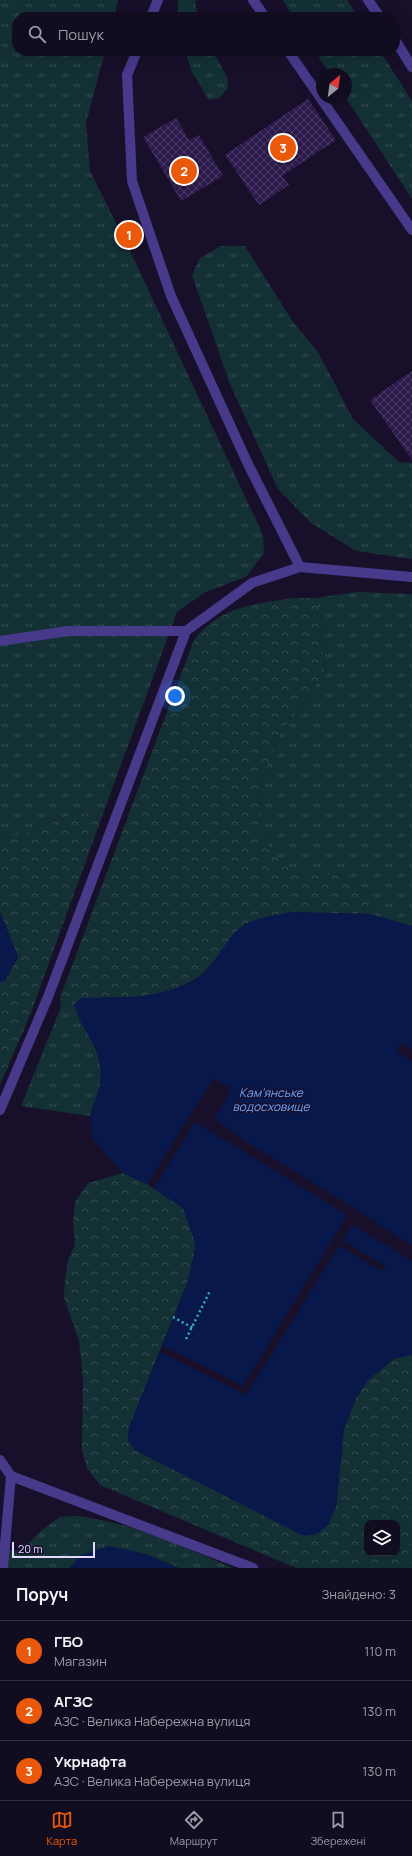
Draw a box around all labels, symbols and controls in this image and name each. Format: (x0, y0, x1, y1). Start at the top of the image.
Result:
search box (12, 12, 400, 56)
icon: search (26, 23, 48, 45)
text: Пошук (58, 24, 104, 45)
north arrow (316, 68, 352, 104)
pin: 3 (270, 133, 296, 163)
pin: 2 (171, 156, 197, 186)
pin: 1 (116, 220, 142, 250)
your location (165, 686, 185, 706)
water label: Кам'янське водосховище (232, 1084, 311, 1115)
map controls (364, 1520, 400, 1556)
button: layers (364, 1520, 400, 1556)
scale bar (12, 1540, 95, 1559)
text: 20 m (18, 1541, 43, 1556)
text: Поруч (16, 1583, 68, 1606)
text: Знайдено: 3 (322, 1585, 396, 1603)
text: ГБО (54, 1631, 83, 1652)
text: 1 (26, 1642, 32, 1660)
text: 110 m (364, 1642, 396, 1660)
text: Магазин (54, 1652, 107, 1670)
text: АГЗС (54, 1691, 93, 1712)
text: 2 (25, 1702, 33, 1720)
text: 130 m (362, 1702, 396, 1720)
text: АЗС · Велика Набережна вулиця (54, 1712, 250, 1730)
text: Укрнафта (54, 1751, 126, 1772)
text: 3 (25, 1762, 33, 1780)
text: 130 m (362, 1762, 396, 1780)
text: АЗС · Велика Набережна вулиця (54, 1772, 250, 1790)
tab: Карта (46, 1809, 77, 1848)
tab: Маршрут (170, 1809, 218, 1848)
tab: Збережені (311, 1809, 366, 1848)

